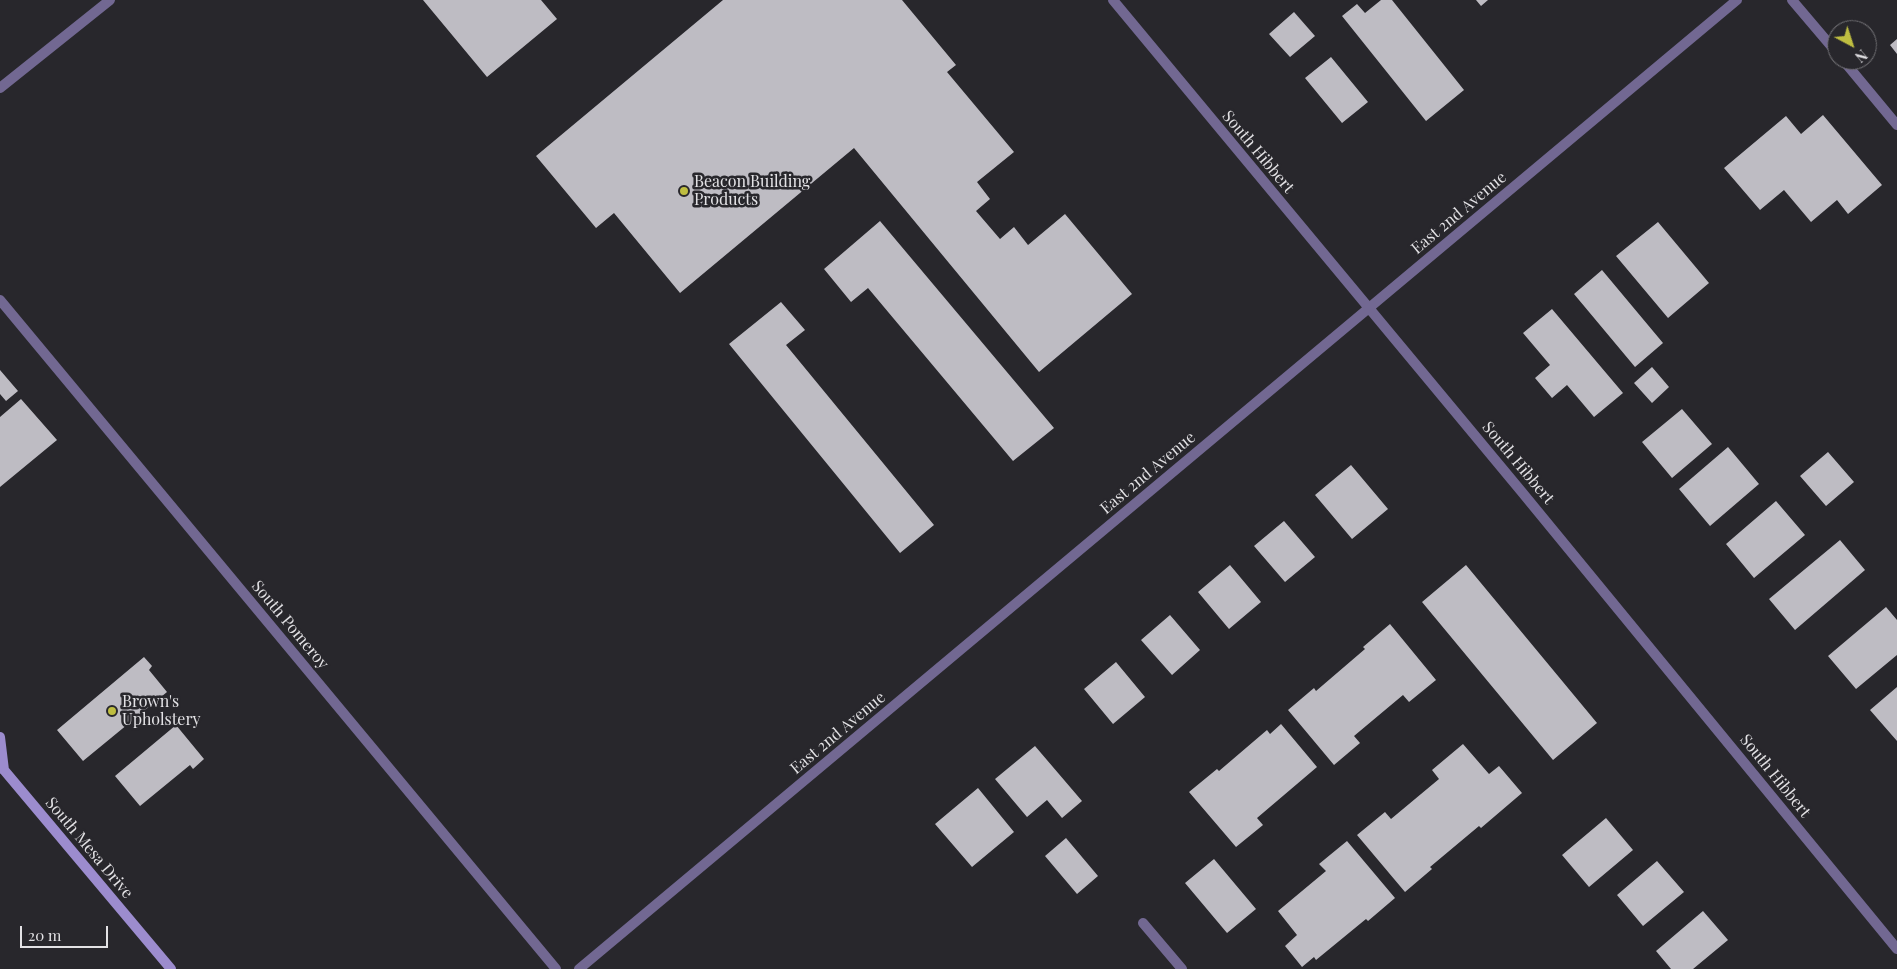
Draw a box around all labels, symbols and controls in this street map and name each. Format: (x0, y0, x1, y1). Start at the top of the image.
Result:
north arrow (1827, 20, 1877, 70)
text: N (1851, 46, 1871, 67)
street label: South Hibbert (1218, 107, 1298, 197)
street label: East 2nd Avenue (1408, 168, 1510, 258)
place label: Beacon Building Products (694, 172, 810, 210)
marker: Beacon Building Products (678, 185, 690, 197)
street label: South Hibbert (1478, 418, 1558, 508)
street label: East 2nd Avenue (1097, 428, 1199, 518)
street label: South Pomeroy (247, 577, 333, 673)
street label: East 2nd Avenue (787, 688, 889, 778)
place label: Brown's Upholstery (122, 692, 201, 730)
marker: Brown's Upholstery (106, 705, 118, 717)
street label: South Hibbert (1736, 731, 1814, 821)
street label: South Mesa Drive (41, 794, 137, 902)
scale bar (22, 916, 110, 948)
text: 20 m (28, 925, 61, 945)

